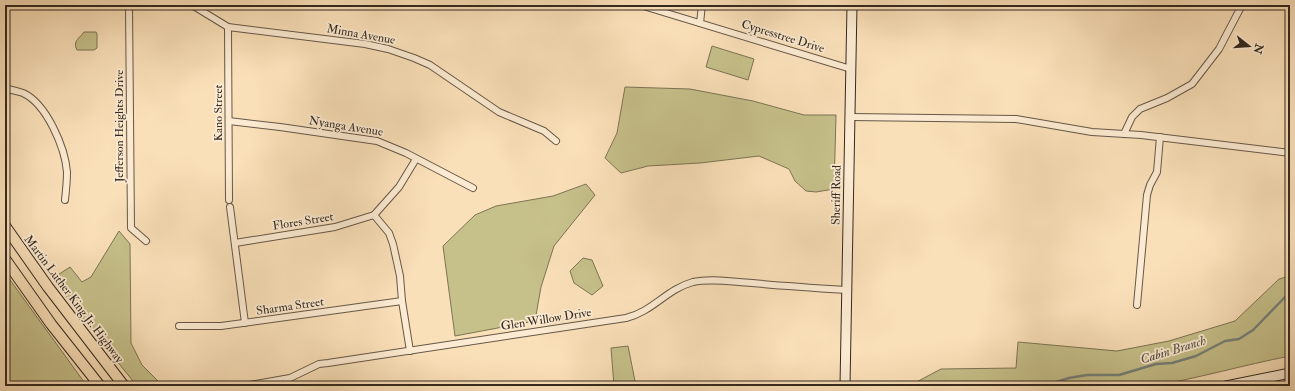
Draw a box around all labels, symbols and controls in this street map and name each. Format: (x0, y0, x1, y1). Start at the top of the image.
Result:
street label: Cypresstree Drive (740, 17, 826, 56)
street label: Minna Avenue (325, 21, 396, 48)
north arrow (1229, 26, 1269, 66)
text: N (1250, 41, 1266, 56)
street label: Jefferson Heights Drive (112, 70, 127, 183)
street label: Kano Street (211, 85, 226, 141)
street label: Nyanga Avenue (308, 113, 384, 140)
street label: Sheriff Road (828, 165, 845, 225)
street label: Flores Street (272, 209, 335, 234)
street label: Martin Luther King Jr. Highway (21, 232, 127, 367)
street label: Sharma Street (255, 294, 325, 319)
street label: Glen Willow Drive (500, 305, 592, 334)
water label: Cabin Branch (1139, 332, 1208, 368)

